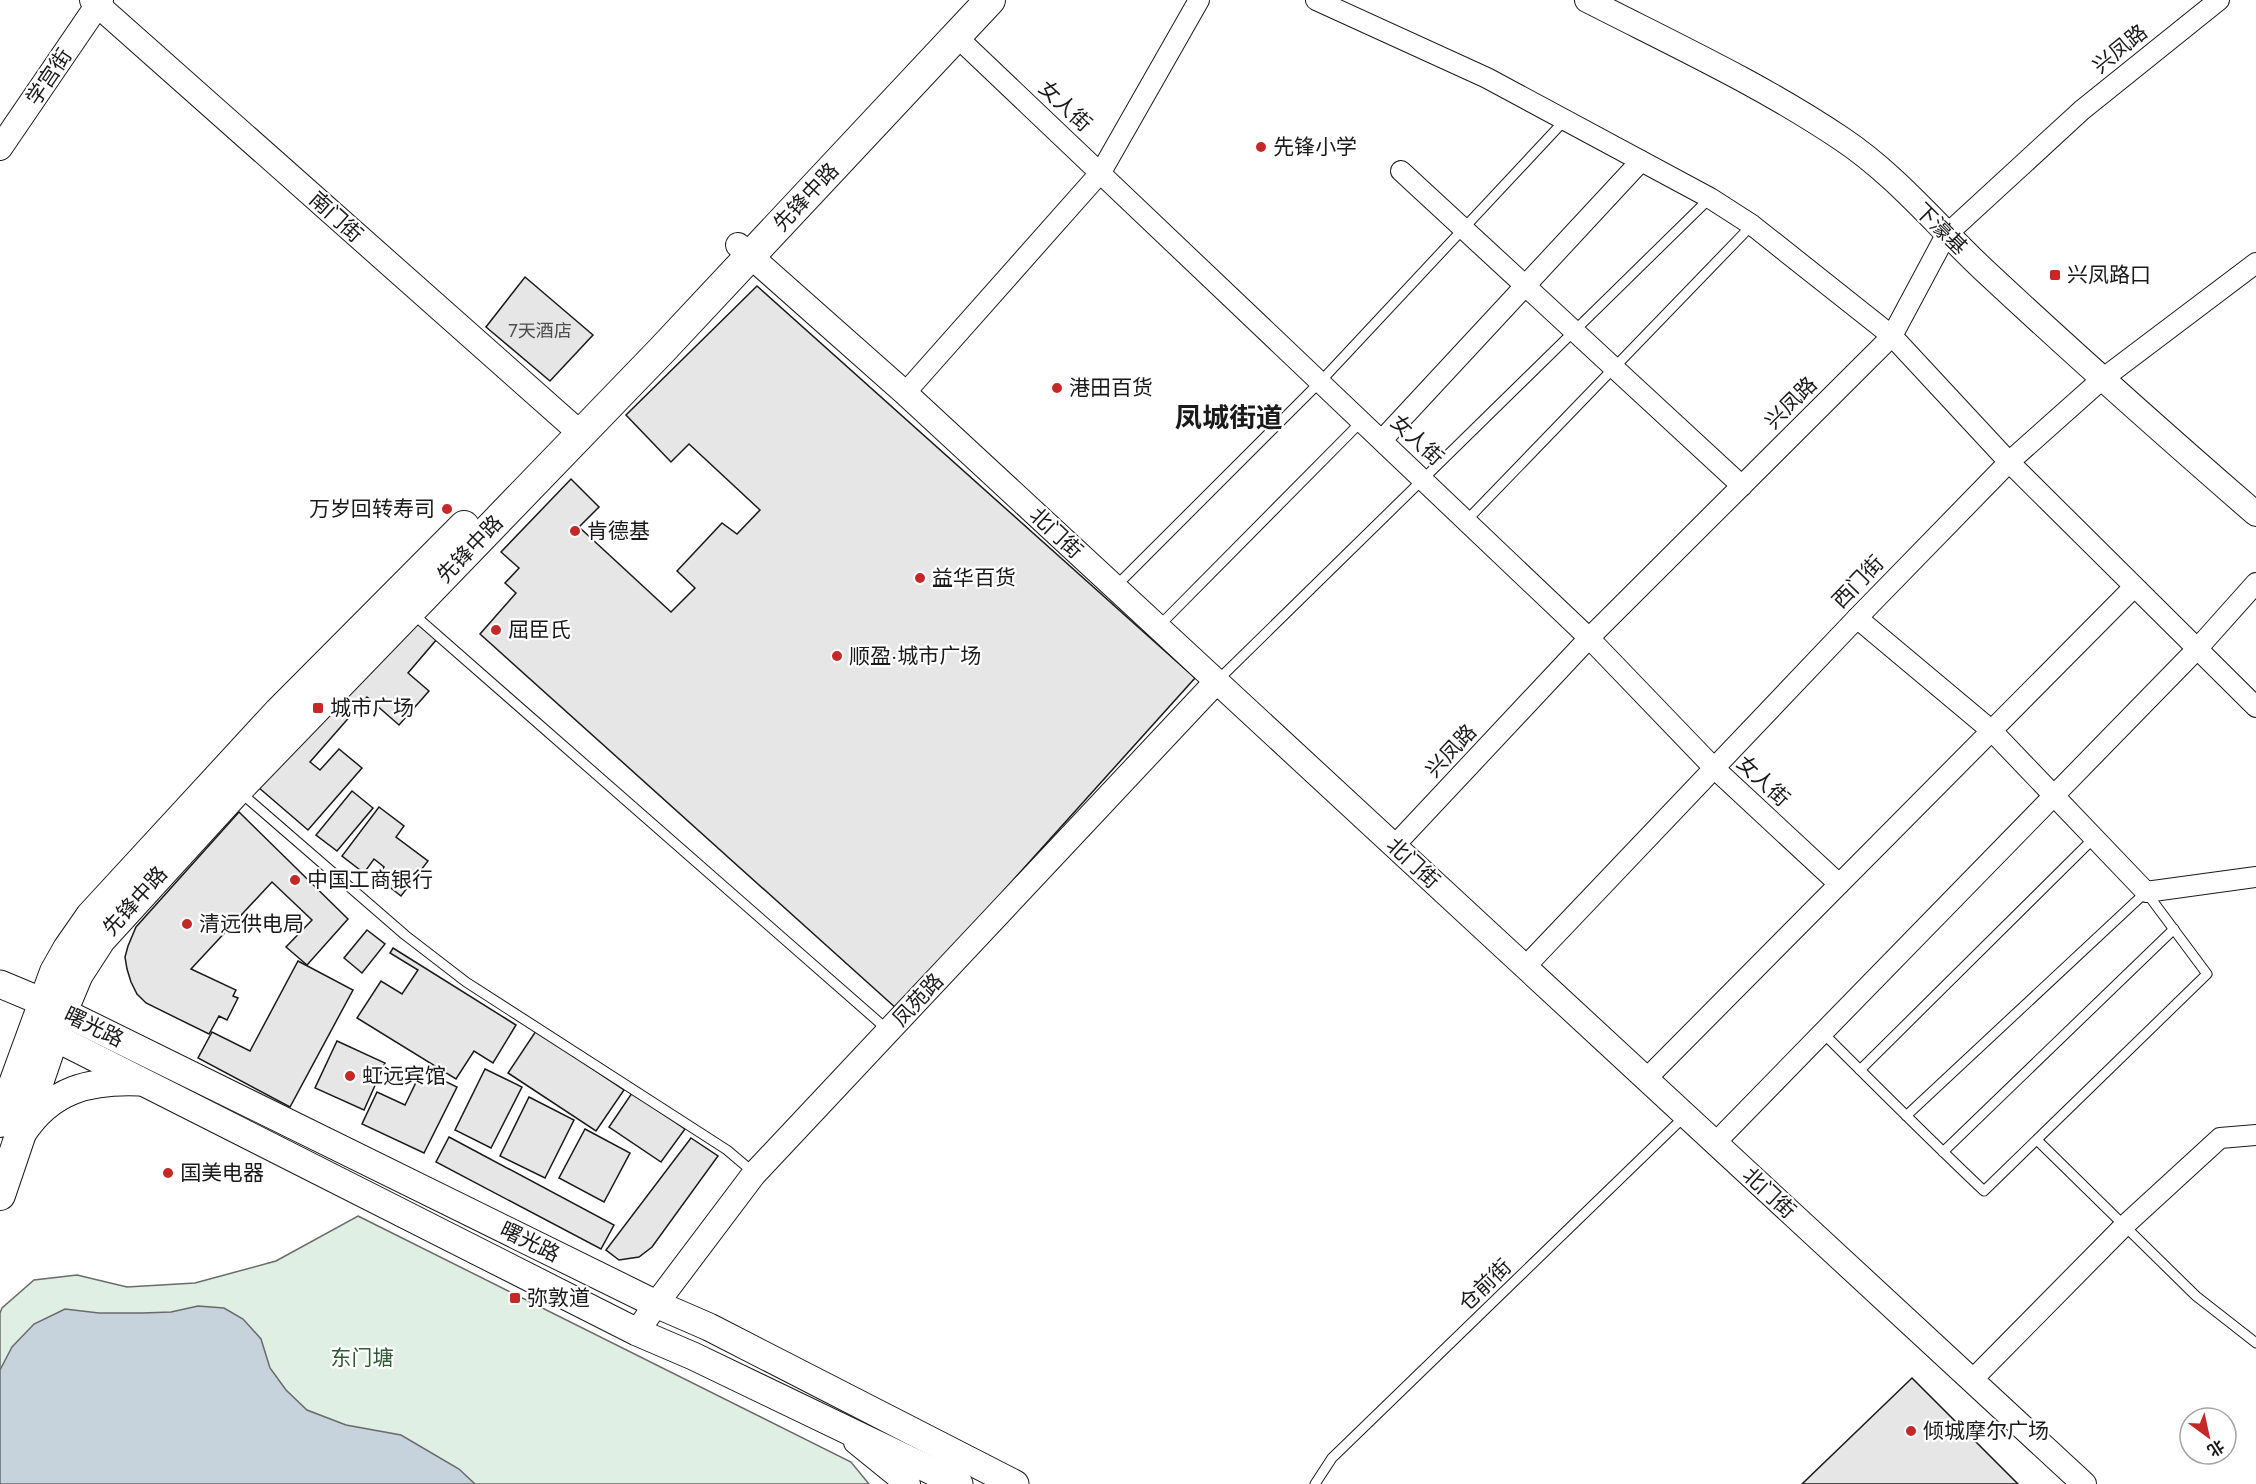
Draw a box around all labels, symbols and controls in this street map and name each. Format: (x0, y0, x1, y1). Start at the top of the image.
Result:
street label: 兴凤路 (2086, 18, 2154, 80)
street label: 学宫街 (19, 42, 79, 112)
street label: 女人街 (1032, 74, 1098, 138)
place label: 先锋小学 (1273, 132, 1357, 162)
marker: 先锋小学 (1254, 140, 1268, 154)
street label: 先锋中路 (766, 156, 846, 238)
street label: 南门街 (303, 185, 369, 249)
street label: 下濠基 (1908, 196, 1974, 262)
place label: 兴凤路口 (2067, 260, 2151, 290)
marker: 兴凤路口 (2048, 268, 2062, 282)
house number: 7天酒店 (508, 318, 572, 344)
street label: 兴凤路 (1758, 370, 1824, 436)
place label: 港田百货 (1069, 373, 1153, 403)
marker: 港田百货 (1050, 381, 1064, 395)
district label: 凤城街道 (1175, 398, 1283, 437)
street label: 女人街 (1384, 408, 1450, 472)
place label: 万岁回转寿司 (309, 494, 435, 524)
street label: 北门街 (1023, 501, 1089, 565)
marker: 万岁回转寿司 (440, 502, 454, 516)
street label: 先锋中路 (430, 508, 510, 590)
place label: 肯德基 (587, 516, 650, 546)
marker: 肯德基 (568, 524, 582, 538)
street label: 西门街 (1825, 549, 1891, 615)
place label: 益华百货 (932, 563, 1016, 593)
marker: 益华百货 (913, 571, 927, 585)
place label: 屈臣氏 (508, 615, 571, 645)
marker: 屈臣氏 (489, 623, 503, 637)
place label: 顺盈·城市广场 (849, 641, 981, 671)
marker: 顺盈·城市广场 (830, 649, 844, 663)
place label: 城市广场 (330, 693, 414, 723)
marker: 城市广场 (311, 701, 325, 715)
street label: 兴凤路 (1419, 718, 1483, 784)
street label: 女人街 (1730, 749, 1796, 813)
street label: 北门街 (1380, 831, 1446, 895)
street label: 先锋中路 (96, 860, 174, 942)
place label: 中国工商银行 (307, 865, 433, 895)
marker: 中国工商银行 (288, 873, 302, 887)
place label: 清远供电局 (199, 909, 304, 939)
marker: 清远供电局 (180, 917, 194, 931)
street label: 凤苑路 (886, 967, 950, 1033)
street label: 曙光路 (59, 1000, 129, 1054)
place label: 虹远宾馆 (362, 1061, 446, 1091)
marker: 虹远宾馆 (343, 1069, 357, 1083)
place label: 国美电器 (180, 1158, 264, 1188)
street label: 北门街 (1736, 1161, 1802, 1225)
marker: 国美电器 (161, 1166, 175, 1180)
street label: 曙光路 (495, 1215, 565, 1269)
street label: 仓前街 (1452, 1252, 1518, 1318)
place label: 弥敦道 (527, 1283, 590, 1313)
marker: 弥敦道 (508, 1291, 522, 1305)
park label: 东门塘 (331, 1343, 394, 1373)
north arrow (2178, 1406, 2238, 1466)
place label: 倾城摩尔广场 (1923, 1416, 2049, 1446)
marker: 倾城摩尔广场 (1904, 1424, 1918, 1438)
text: 北 (2203, 1434, 2229, 1462)

